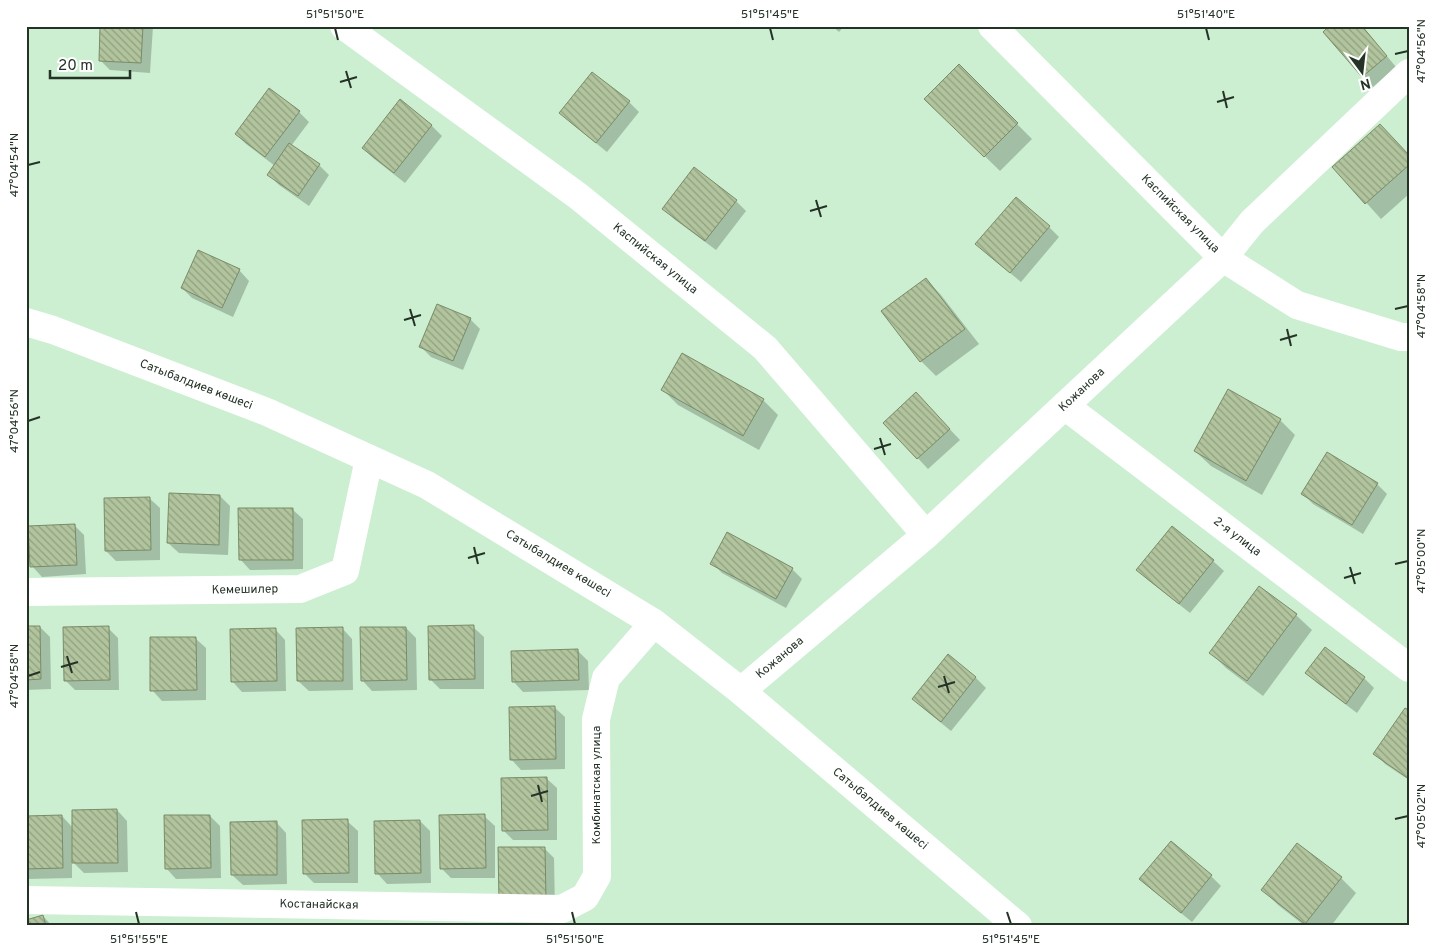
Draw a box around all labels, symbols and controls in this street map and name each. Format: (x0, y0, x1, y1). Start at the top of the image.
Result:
text: 51°51'50"E (306, 7, 364, 23)
text: 51°51'45"E (741, 7, 799, 23)
text: 51°51'40"E (1177, 7, 1235, 23)
text: 47°04'56"N (1414, 19, 1430, 83)
scale bar (50, 48, 130, 80)
north arrow (1338, 48, 1388, 98)
text: 20 m (58, 57, 93, 76)
text: N (1358, 74, 1372, 93)
text: 47°04'54"N (7, 133, 23, 197)
street label: Каспийская улица (1137, 171, 1223, 257)
street label: Каспийская улица (609, 220, 701, 298)
text: 47°04'58"N (1414, 274, 1430, 338)
street label: Сатыбалдиев көшесі (137, 356, 255, 414)
street label: Кожанова (1055, 364, 1109, 416)
text: 47°04'56"N (7, 389, 23, 453)
street label: 2-я улица (1210, 514, 1264, 560)
street label: Сатыбалдиев көшесі (502, 526, 614, 602)
text: 47°05'00"N (1414, 529, 1430, 593)
street label: Кемешилер (212, 581, 279, 599)
street label: Кожанова (753, 633, 807, 683)
text: 47°04'58"N (7, 644, 23, 708)
street label: Комбинатская улица (589, 726, 605, 844)
street label: Сатыбалдиев көшесі (829, 764, 931, 854)
text: 47°05'02"N (1414, 784, 1430, 848)
street label: Костанайская (279, 896, 359, 914)
text: 51°51'55"E (110, 932, 168, 948)
text: 51°51'50"E (546, 932, 604, 948)
text: 51°51'45"E (982, 932, 1040, 948)

